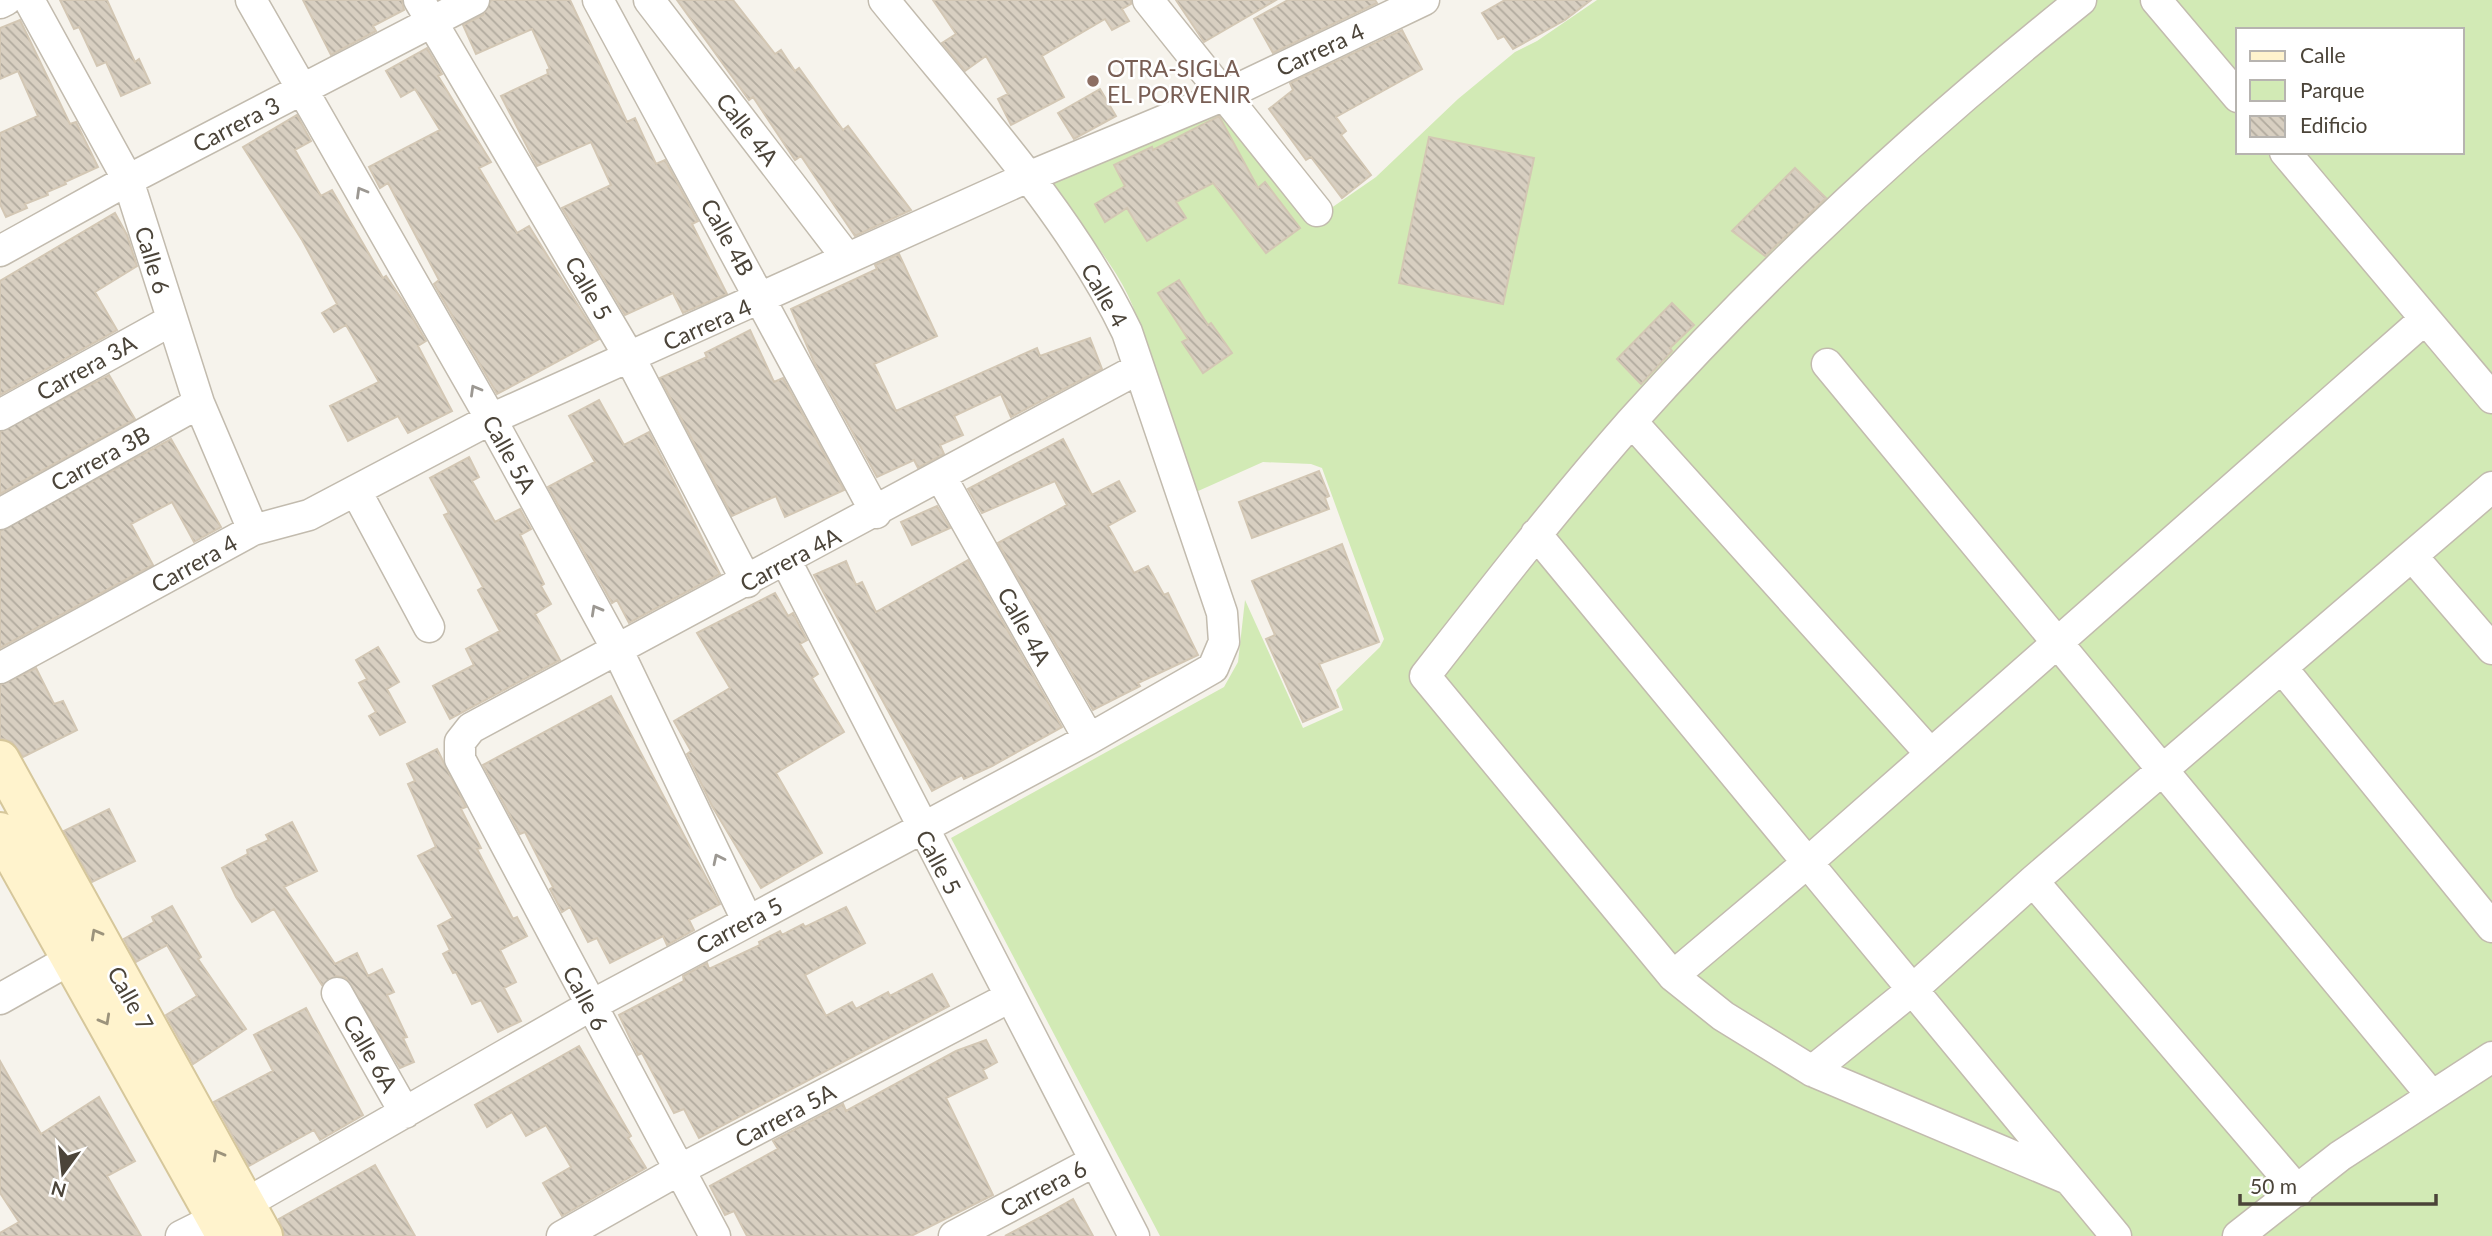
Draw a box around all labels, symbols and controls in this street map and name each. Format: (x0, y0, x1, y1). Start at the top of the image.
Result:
street label: Carrera 4 (1271, 16, 1369, 82)
legend (2236, 28, 2464, 154)
text: Calle (2300, 42, 2345, 67)
place label: OTRA-SIGLA EL PORVENIR (1107, 54, 1251, 108)
marker: OTRA-SIGLA EL PORVENIR (1085, 73, 1101, 89)
text: Parque (2300, 77, 2365, 102)
street label: Calle 4A (711, 87, 785, 171)
street label: Carrera 3 (188, 90, 284, 158)
text: Edificio (2300, 112, 2368, 137)
one-way arrow (356, 187, 369, 200)
street label: Calle 4B (695, 194, 761, 280)
street label: Calle 6 (130, 223, 176, 297)
street label: Calle 5 (560, 251, 618, 325)
street label: Calle 4 (1076, 258, 1134, 332)
street label: Carrera 4 (658, 292, 756, 356)
street label: Carrera 3A (31, 328, 141, 406)
one-way arrow (470, 384, 483, 397)
street label: Calle 5A (477, 410, 543, 498)
street label: Carrera 3B (46, 419, 154, 497)
street label: Carrera 4A (735, 521, 845, 597)
street label: Carrera 4 (146, 528, 242, 598)
street label: Calle 4A (992, 582, 1058, 670)
one-way arrow (591, 605, 604, 618)
street label: Calle 5 (910, 825, 968, 899)
one-way arrow (712, 854, 726, 866)
street label: Carrera 5 (691, 891, 787, 959)
one-way arrow (91, 929, 104, 942)
street label: Calle 7 (102, 961, 160, 1035)
street label: Calle 6 (557, 961, 615, 1035)
street label: Calle 6A (338, 1009, 404, 1097)
one-way arrow (97, 1013, 110, 1026)
street label: Carrera 5A (730, 1077, 840, 1153)
north arrow (28, 1138, 98, 1208)
one-way arrow (213, 1150, 226, 1162)
street label: Carrera 6 (995, 1154, 1091, 1222)
scale bar (2240, 1162, 2436, 1206)
text: 50 m (2250, 1173, 2297, 1198)
text: N (48, 1177, 69, 1203)

